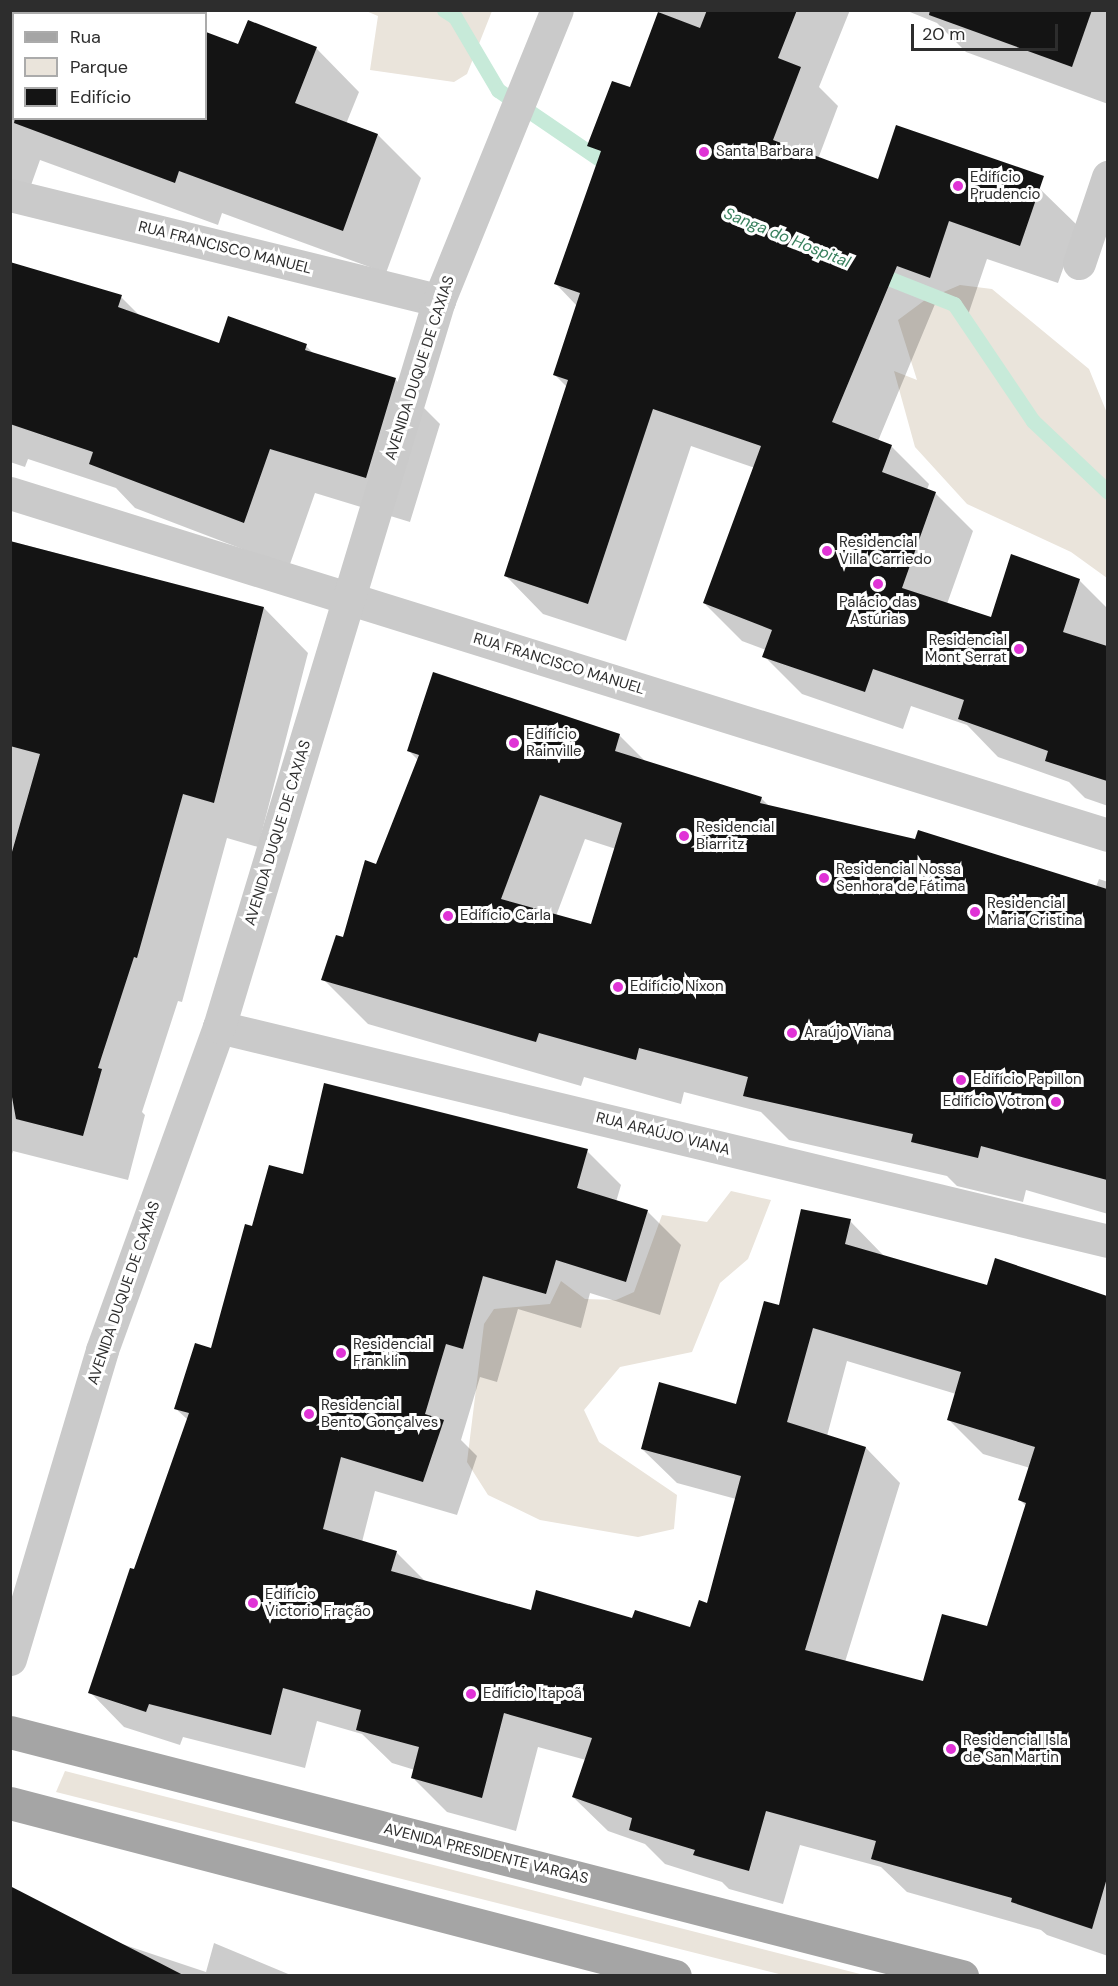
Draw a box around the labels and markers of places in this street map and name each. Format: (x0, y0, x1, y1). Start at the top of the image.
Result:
place label: Santa Barbara (716, 143, 814, 161)
marker: Santa Barbara (697, 145, 711, 159)
place label: Edifício Prudencio (970, 168, 1040, 203)
marker: Edifício Prudencio (951, 179, 965, 193)
place label: Residencial Villa Carriedo (839, 533, 932, 568)
marker: Residencial Villa Carriedo (820, 544, 834, 558)
marker: Palácio das Astúrias (871, 577, 885, 591)
place label: Palácio das Astúrias (839, 593, 917, 628)
place label: Residencial Mont Serrat (925, 631, 1007, 666)
marker: Residencial Mont Serrat (1012, 642, 1026, 656)
place label: Edifício Rainville (526, 725, 582, 760)
marker: Edifício Rainville (507, 736, 521, 750)
place label: Residencial Biarritz (696, 818, 774, 853)
marker: Residencial Biarritz (677, 829, 691, 843)
place label: Residencial Nossa Senhora de Fátima (836, 860, 965, 895)
marker: Residencial Nossa Senhora de Fátima (817, 871, 831, 885)
place label: Residencial Maria Cristina (987, 894, 1082, 929)
marker: Residencial Maria Cristina (968, 905, 982, 919)
place label: Edifício Carla (460, 907, 551, 925)
marker: Edifício Carla (441, 909, 455, 923)
place label: Edifício Nixon (630, 978, 724, 996)
marker: Edifício Nixon (611, 980, 625, 994)
place label: Araújo Viana (804, 1024, 891, 1042)
marker: Araújo Viana (785, 1026, 799, 1040)
place label: Edifício Papillon (973, 1071, 1082, 1089)
marker: Edifício Papillon (954, 1073, 968, 1087)
place label: Edifício Votron (943, 1093, 1044, 1111)
marker: Edifício Votron (1049, 1095, 1063, 1109)
place label: Residencial Franklin (353, 1335, 431, 1370)
marker: Residencial Franklin (334, 1346, 348, 1360)
place label: Residencial Bento Gonçalves (321, 1396, 438, 1431)
marker: Residencial Bento Gonçalves (302, 1407, 316, 1421)
place label: Edifício Victorio Fração (265, 1585, 371, 1620)
marker: Edifício Victorio Fração (246, 1596, 260, 1610)
place label: Edifício Itapoã (483, 1685, 582, 1703)
marker: Edifício Itapoã (464, 1687, 478, 1701)
place label: Residencial Isla de San Martin (963, 1731, 1068, 1766)
marker: Residencial Isla de San Martin (944, 1742, 958, 1756)

